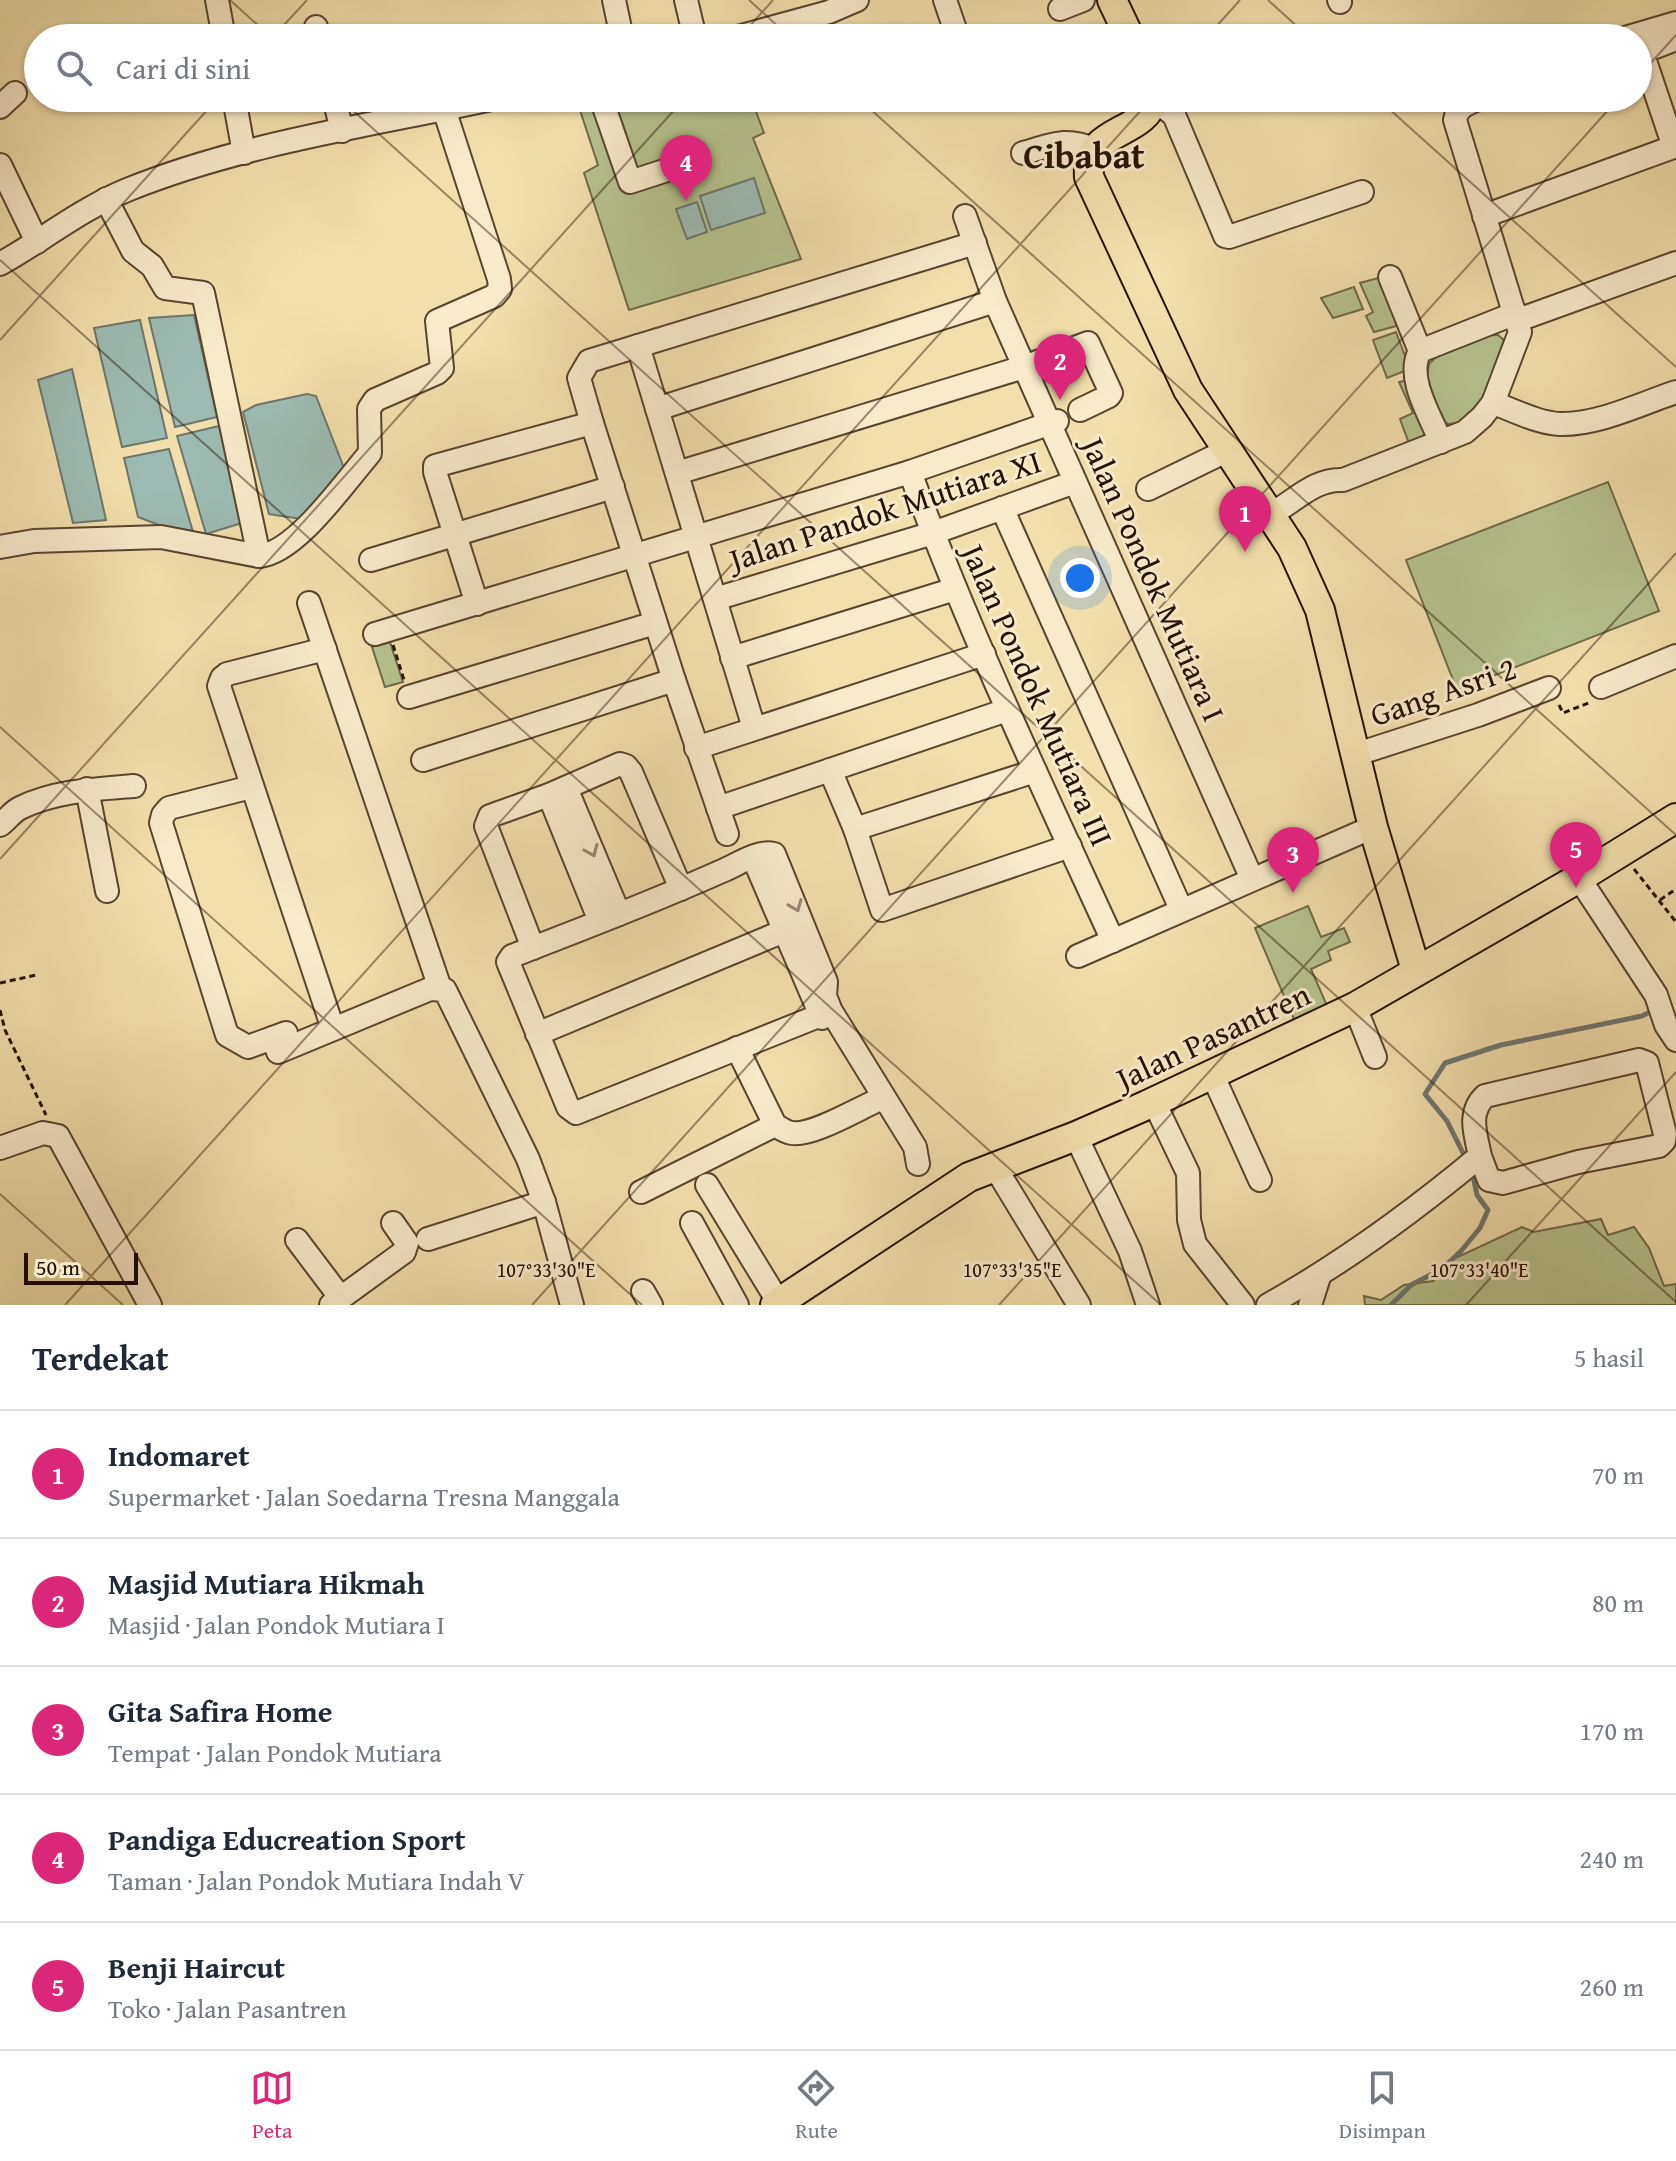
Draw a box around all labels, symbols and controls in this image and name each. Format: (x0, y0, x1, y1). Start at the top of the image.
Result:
search box (24, 24, 1652, 112)
icon: search (52, 46, 96, 90)
text: Cari di sini (116, 46, 251, 90)
district label: Cibabat (1023, 128, 1145, 181)
pin: 4 (660, 135, 712, 201)
pin: 2 (1034, 334, 1086, 400)
street label: Jalan Pondok Mutiara I (1069, 426, 1238, 729)
street label: Jalan Pandok Mutiara XI (719, 437, 1047, 584)
pin: 1 (1219, 486, 1271, 552)
street label: Jalan Pondok Mutiara III (949, 533, 1126, 853)
your location (1060, 558, 1100, 598)
street label: Gang Asri 2 (1364, 644, 1522, 738)
pin: 5 (1550, 822, 1602, 888)
pin: 3 (1267, 827, 1319, 893)
one-way arrow (583, 843, 599, 857)
one-way arrow (786, 898, 803, 912)
street label: Jalan Pasantren (1105, 970, 1318, 1103)
scale bar (24, 1249, 138, 1285)
text: 50 m (36, 1251, 80, 1283)
text: 107°33'30"E (497, 1255, 595, 1284)
text: 107°33'35"E (963, 1255, 1061, 1284)
text: 107°33'40"E (1430, 1255, 1528, 1284)
text: Terdekat (32, 1333, 169, 1382)
text: 5 hasil (1574, 1338, 1644, 1377)
text: Indomaret (108, 1433, 250, 1477)
text: 1 (51, 1455, 65, 1494)
text: 70 m (1592, 1455, 1644, 1494)
text: Supermarket · Jalan Soedarna Tresna Manggala (108, 1477, 620, 1516)
text: Masjid Mutiara Hikmah (108, 1561, 425, 1605)
text: 2 (51, 1583, 65, 1622)
text: 80 m (1592, 1583, 1644, 1622)
text: Masjid · Jalan Pondok Mutiara I (108, 1605, 445, 1644)
text: Gita Safira Home (108, 1689, 332, 1733)
text: 3 (51, 1711, 65, 1750)
text: 170 m (1579, 1711, 1644, 1750)
text: Tempat · Jalan Pondok Mutiara (108, 1733, 441, 1772)
text: Pandiga Educreation Sport (108, 1817, 466, 1861)
text: 4 (51, 1839, 65, 1878)
text: 240 m (1579, 1839, 1644, 1878)
text: Taman · Jalan Pondok Mutiara Indah V (108, 1861, 525, 1900)
text: Benji Haircut (108, 1945, 285, 1989)
text: 5 (51, 1967, 65, 2006)
text: 260 m (1579, 1967, 1644, 2006)
text: Toko · Jalan Pasantren (108, 1989, 347, 2028)
tab: Peta (250, 2066, 294, 2146)
tab: Rute (794, 2066, 838, 2146)
tab: Disimpan (1339, 2066, 1426, 2146)

